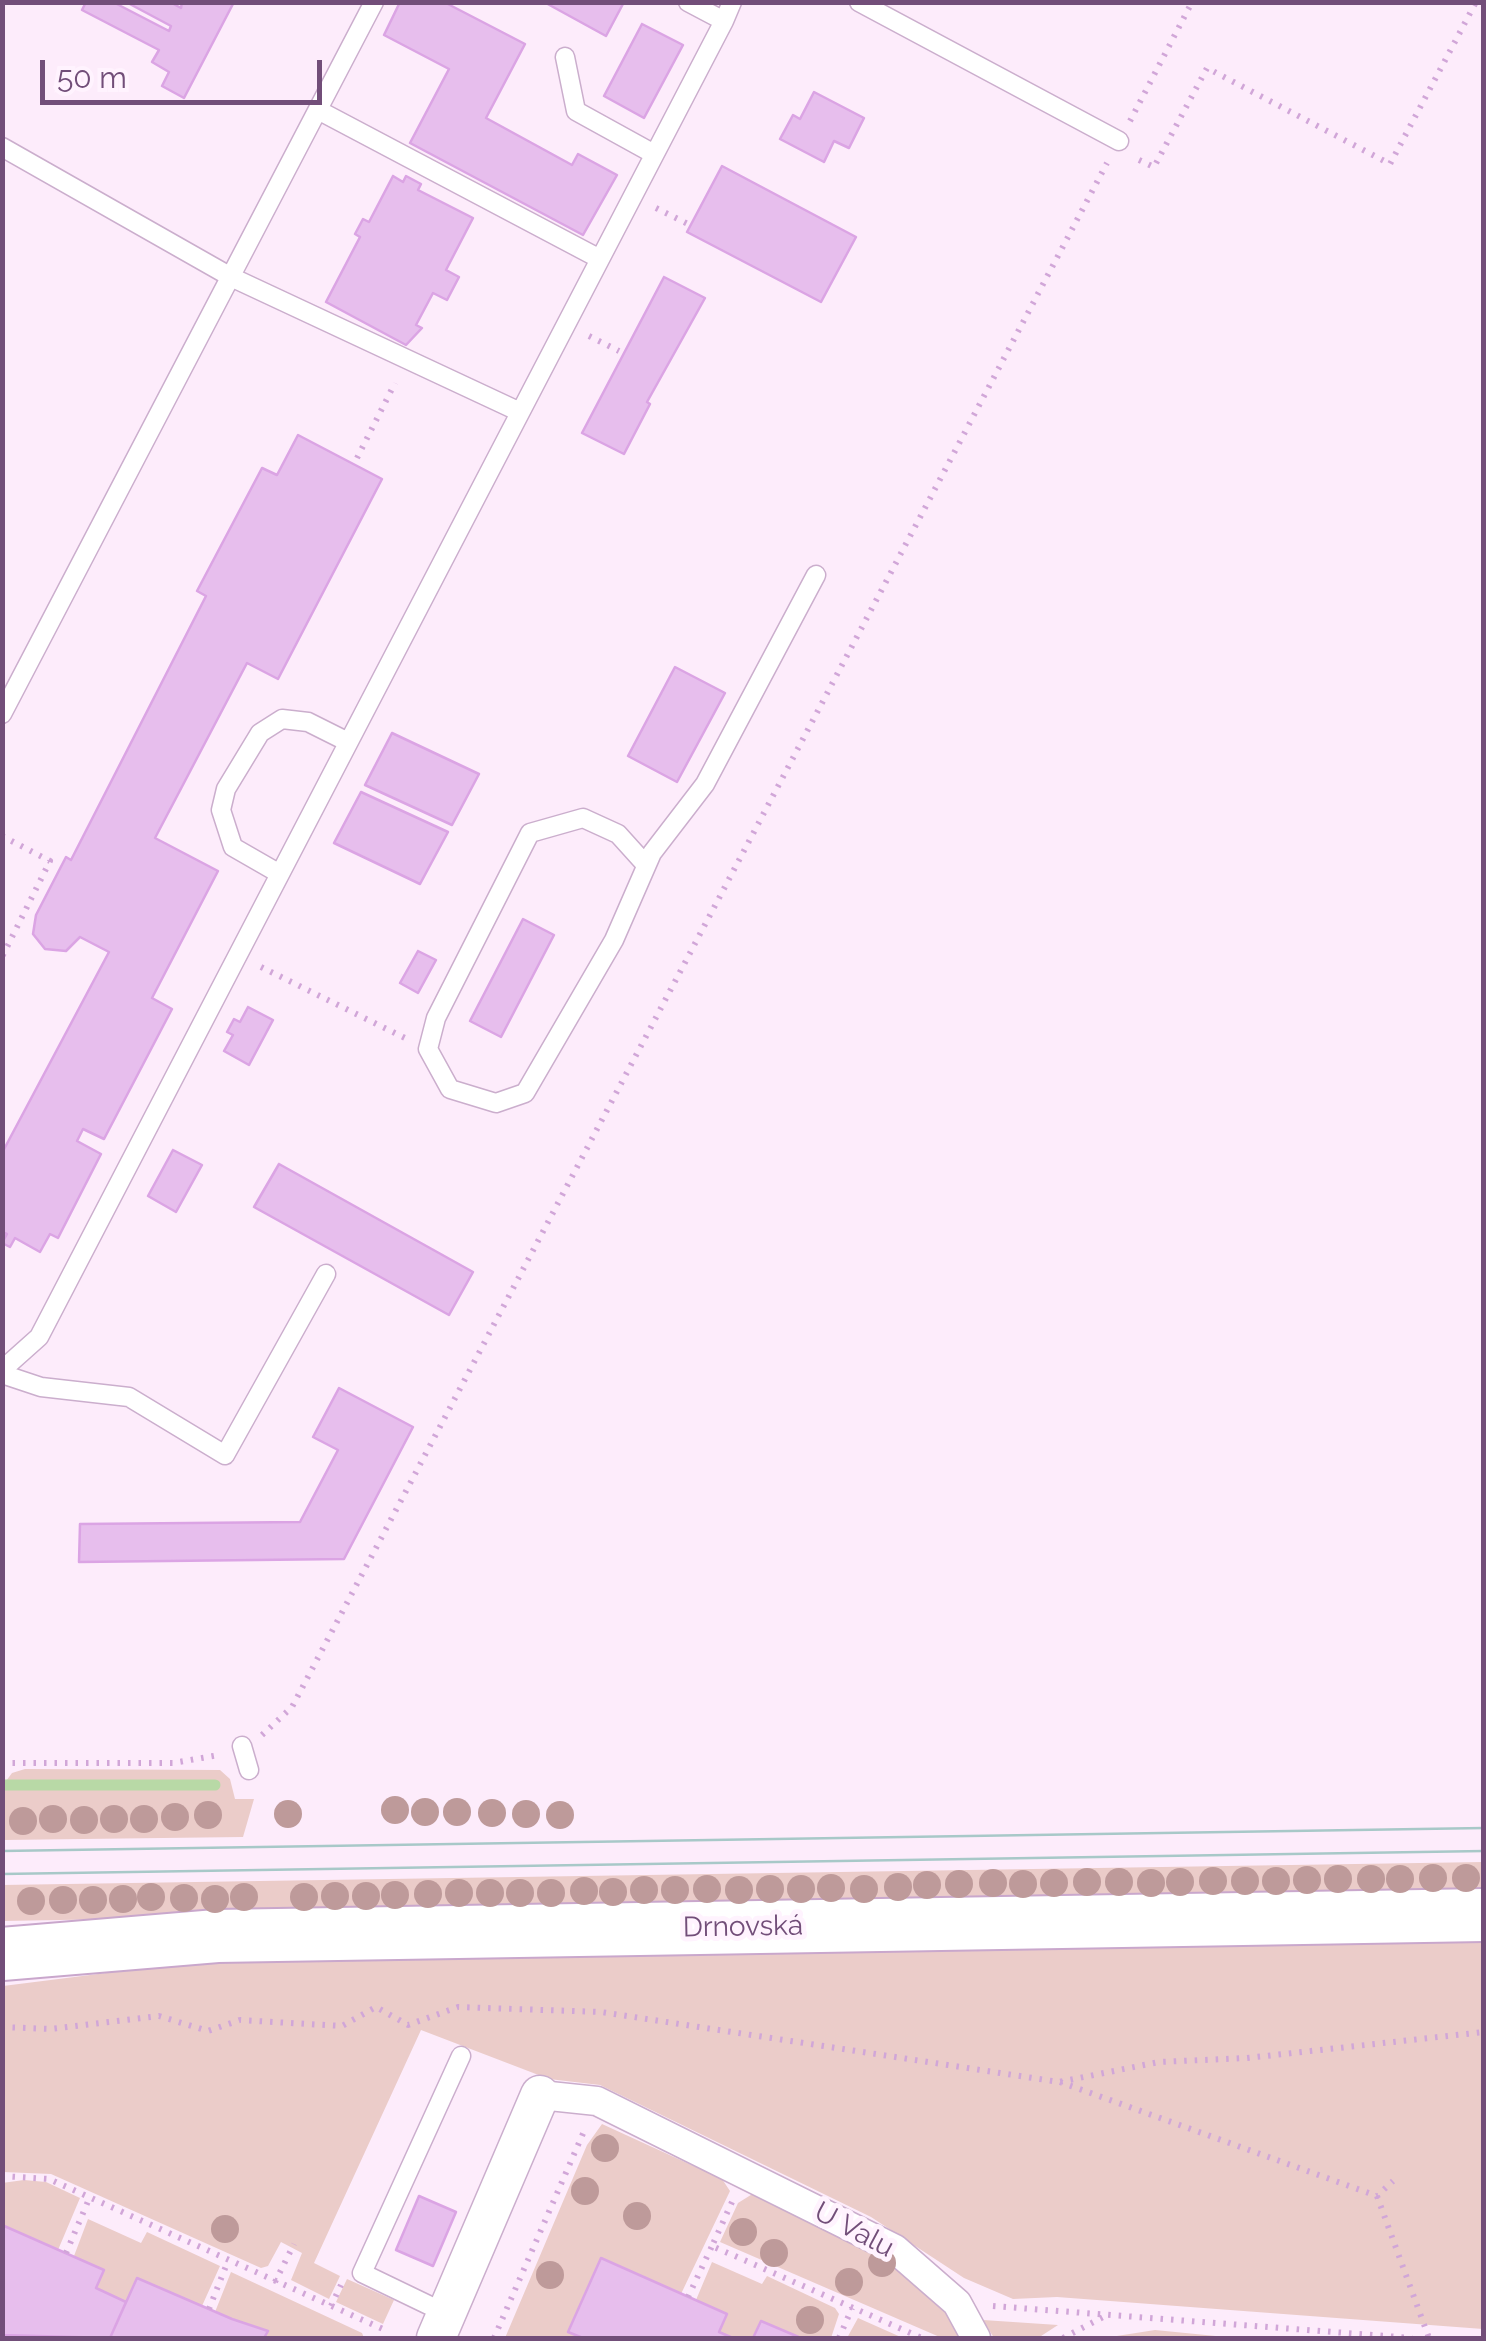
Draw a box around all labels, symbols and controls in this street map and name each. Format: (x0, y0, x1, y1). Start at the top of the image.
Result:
scale bar (45, 40, 328, 102)
text: 50 m (57, 60, 127, 95)
street label: Drnovská (682, 1909, 804, 1945)
street label: U Valu (808, 2195, 900, 2265)

